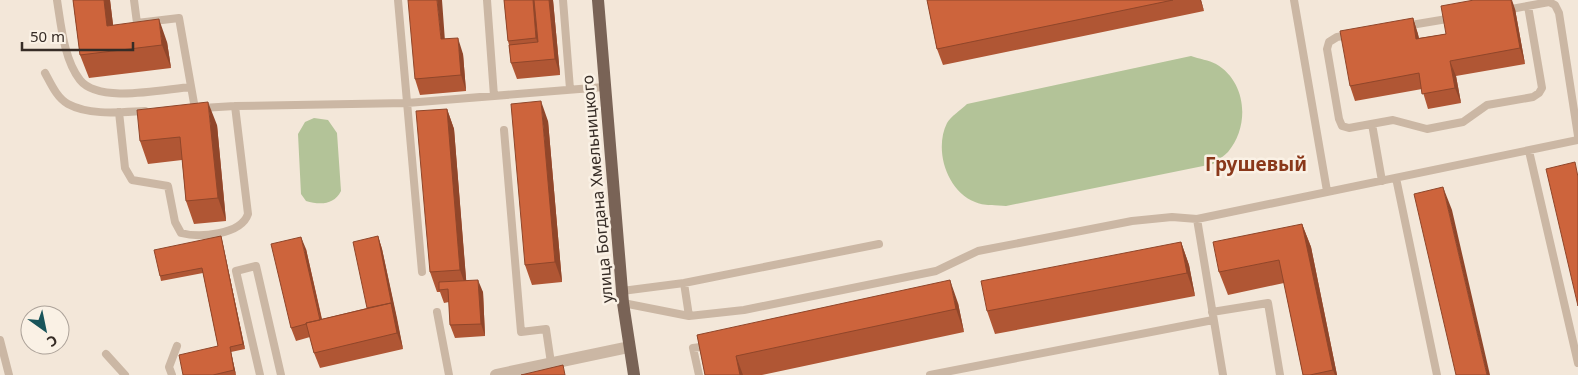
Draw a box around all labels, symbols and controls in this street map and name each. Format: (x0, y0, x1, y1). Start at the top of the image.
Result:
scale bar (22, 20, 134, 52)
text: 50 m (30, 26, 65, 46)
street label: улица Богдана Хмельницкого (576, 74, 618, 304)
district label: Грушевый (1205, 151, 1307, 177)
north arrow (20, 305, 70, 355)
text: С (43, 331, 61, 352)

